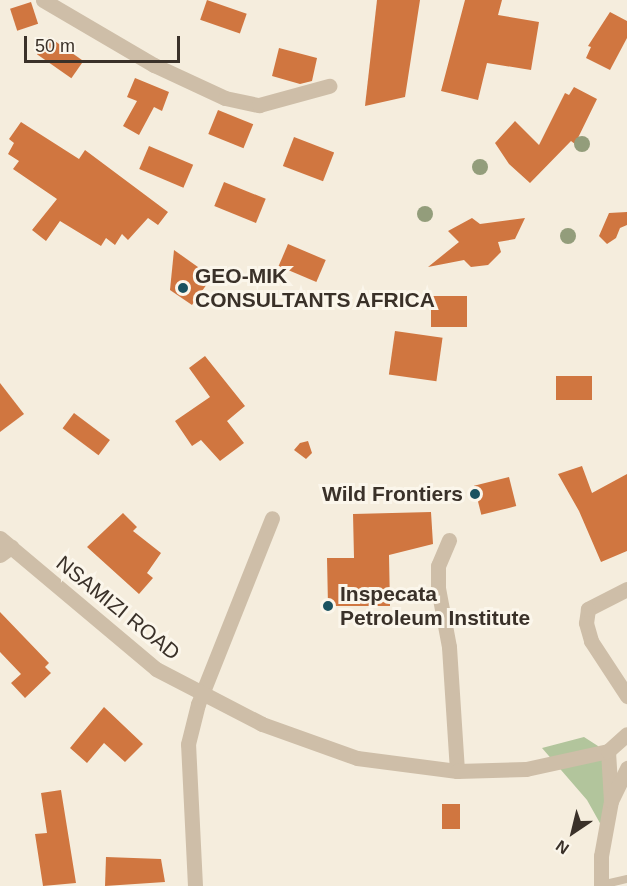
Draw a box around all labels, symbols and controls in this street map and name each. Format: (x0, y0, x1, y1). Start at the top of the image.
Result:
scale bar (27, 24, 183, 62)
text: 50 m (35, 36, 75, 56)
place label: GEO-MIK CONSULTANTS AFRICA (195, 263, 436, 313)
marker: GEO-MIK CONSULTANTS AFRICA (176, 281, 190, 295)
place label: Wild Frontiers (322, 481, 463, 507)
marker: Wild Frontiers (468, 487, 482, 501)
street label: NSAMIZI ROAD (51, 550, 185, 666)
place label: Inspecata Petroleum Institute (340, 581, 530, 631)
marker: Inspecata Petroleum Institute (321, 599, 335, 613)
north arrow (543, 802, 603, 862)
text: N (553, 837, 572, 857)

